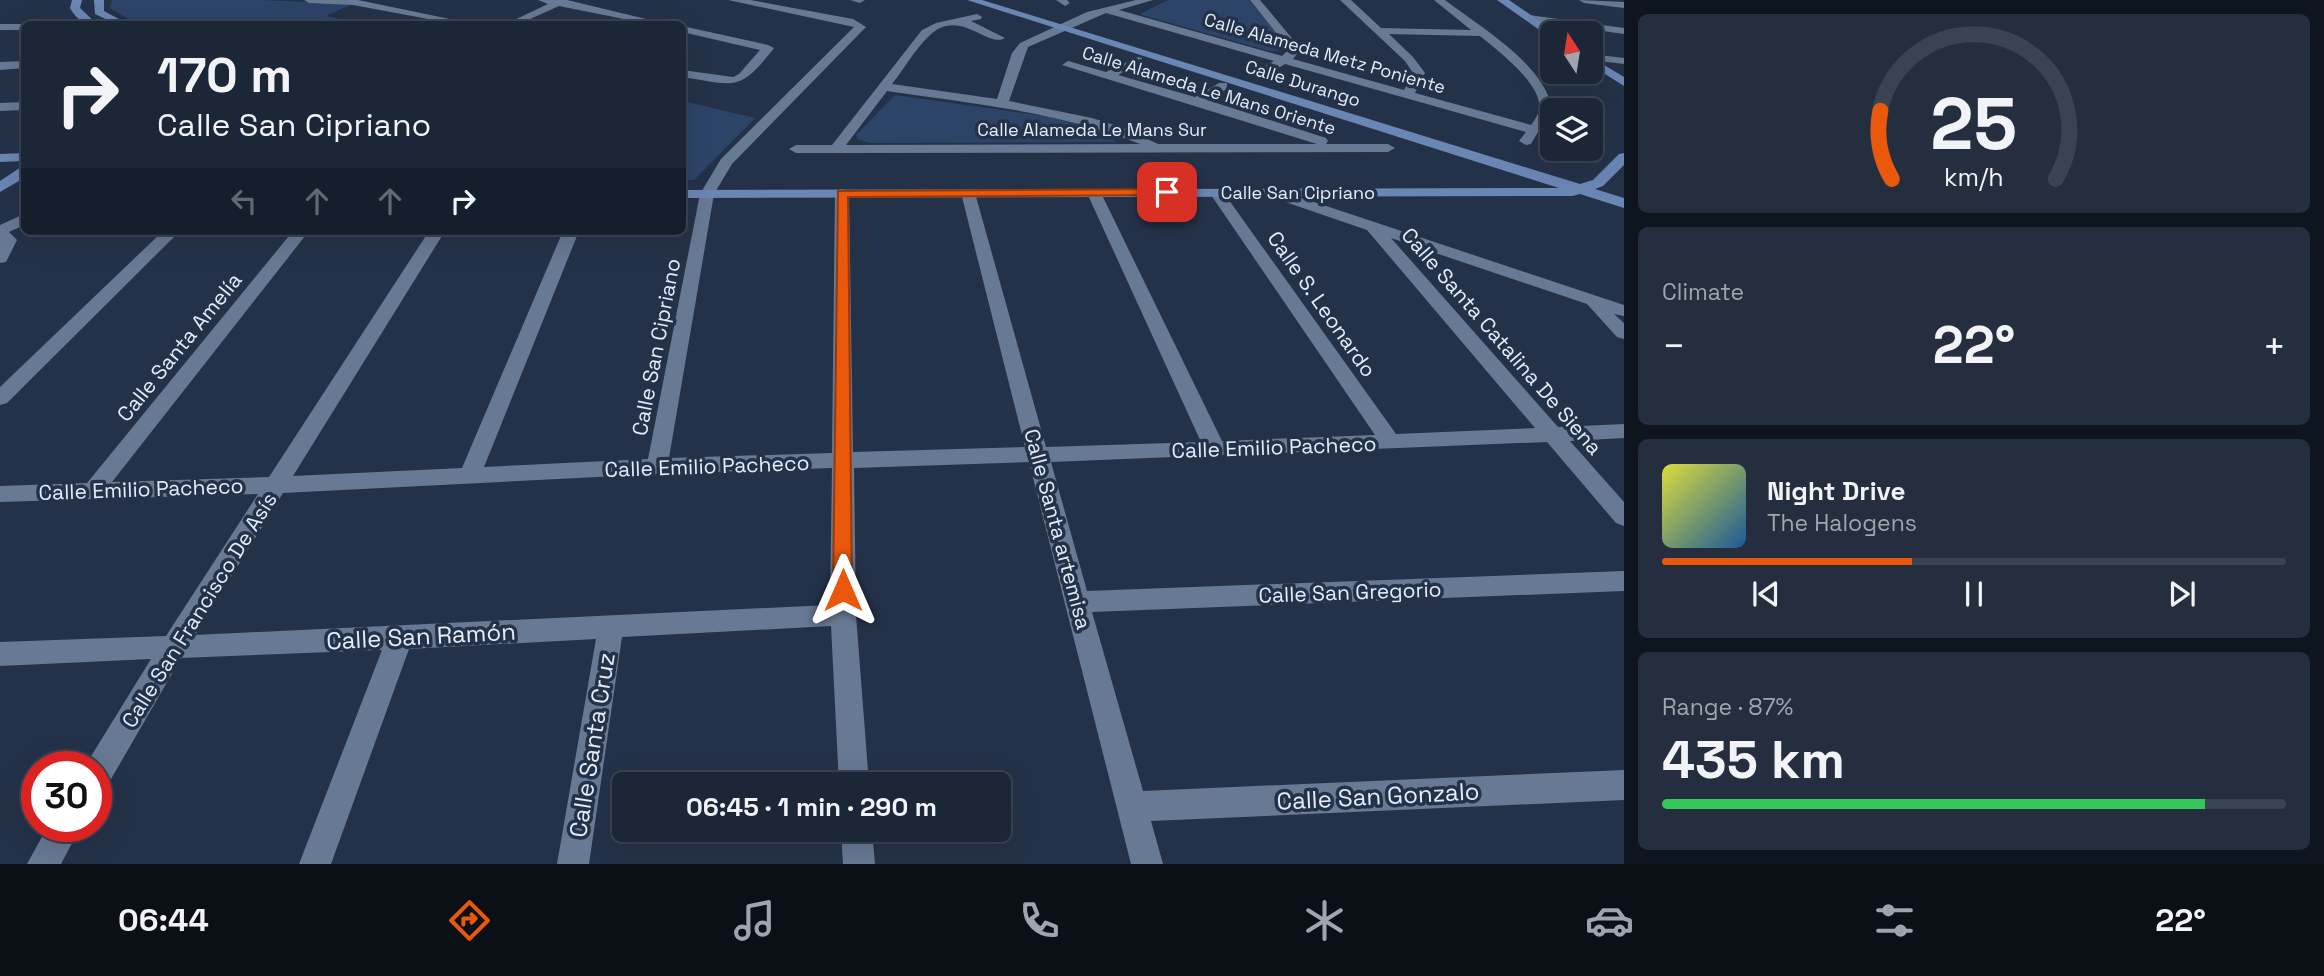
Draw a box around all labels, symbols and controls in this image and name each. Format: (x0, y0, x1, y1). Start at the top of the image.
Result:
street label: Calle Alameda Metz Poniente (1202, 8, 1448, 98)
north arrow (1540, 21, 1603, 84)
map controls (1540, 21, 1603, 161)
street label: Calle Alameda Le Mans Oriente (1079, 40, 1339, 140)
text: 170 m (157, 44, 292, 106)
icon: right (42, 49, 133, 140)
street label: Calle Durango (1242, 55, 1364, 111)
text: 25 (1931, 78, 2017, 171)
button: layers (1540, 98, 1603, 161)
text: Calle San Cipriano (157, 105, 431, 145)
street label: Calle Alameda Le Mans Sur (977, 118, 1207, 141)
text: km/h (1944, 161, 2004, 193)
pin (1137, 162, 1197, 222)
icon: arrive (1148, 173, 1186, 211)
street label: Calle San Cipriano (1221, 181, 1375, 204)
icon: left (225, 182, 263, 220)
icon: ahead (298, 182, 336, 220)
icon: ahead (371, 182, 409, 220)
icon: right (444, 182, 482, 220)
street label: Calle Santa Catalina De Siena (1396, 222, 1608, 460)
street label: Calle S. Leonardo (1262, 226, 1382, 382)
street label: Calle San Cipriano (626, 256, 686, 438)
street label: Calle Santa Amelía (111, 267, 247, 427)
text: Climate (1662, 277, 1744, 307)
text: 22° (1933, 312, 2015, 378)
text: − (1662, 322, 1686, 370)
text: + (2262, 322, 2286, 370)
street label: Calle Santa artemisa (1018, 426, 1098, 632)
street label: Calle Emilio Pacheco (1171, 430, 1377, 464)
street label: Calle Emilio Pacheco (604, 449, 810, 483)
street label: Calle Emilio Pacheco (38, 472, 244, 506)
text: Night Drive (1767, 474, 1905, 508)
street label: Calle San Francisco De Asís (115, 487, 283, 733)
text: The Halogens (1767, 508, 1917, 538)
position arrow (806, 553, 880, 627)
street label: Calle San Gregorio (1258, 575, 1442, 609)
icon: previous (1747, 575, 1785, 613)
icon: pause (1955, 575, 1993, 613)
icon: next (2163, 575, 2201, 613)
street label: Calle San Ramón (325, 616, 517, 656)
street label: Calle Santa Cruz (562, 650, 622, 840)
text: Range · 87% (1662, 692, 1793, 722)
text: 435 km (1662, 727, 1845, 793)
speed limit sign: 30 (21, 751, 112, 842)
street label: Calle San Gonzalo (1276, 775, 1480, 817)
text: 06:45 · 1 min · 290 m (686, 790, 937, 824)
icon: directions (445, 896, 494, 945)
icon: music (730, 896, 779, 945)
icon: phone (1015, 896, 1064, 945)
icon: climate (1300, 896, 1349, 945)
icon: car (1585, 896, 1634, 945)
icon: filters (1870, 896, 1919, 945)
text: 06:44 (118, 900, 209, 940)
text: 22° (2155, 900, 2206, 940)

